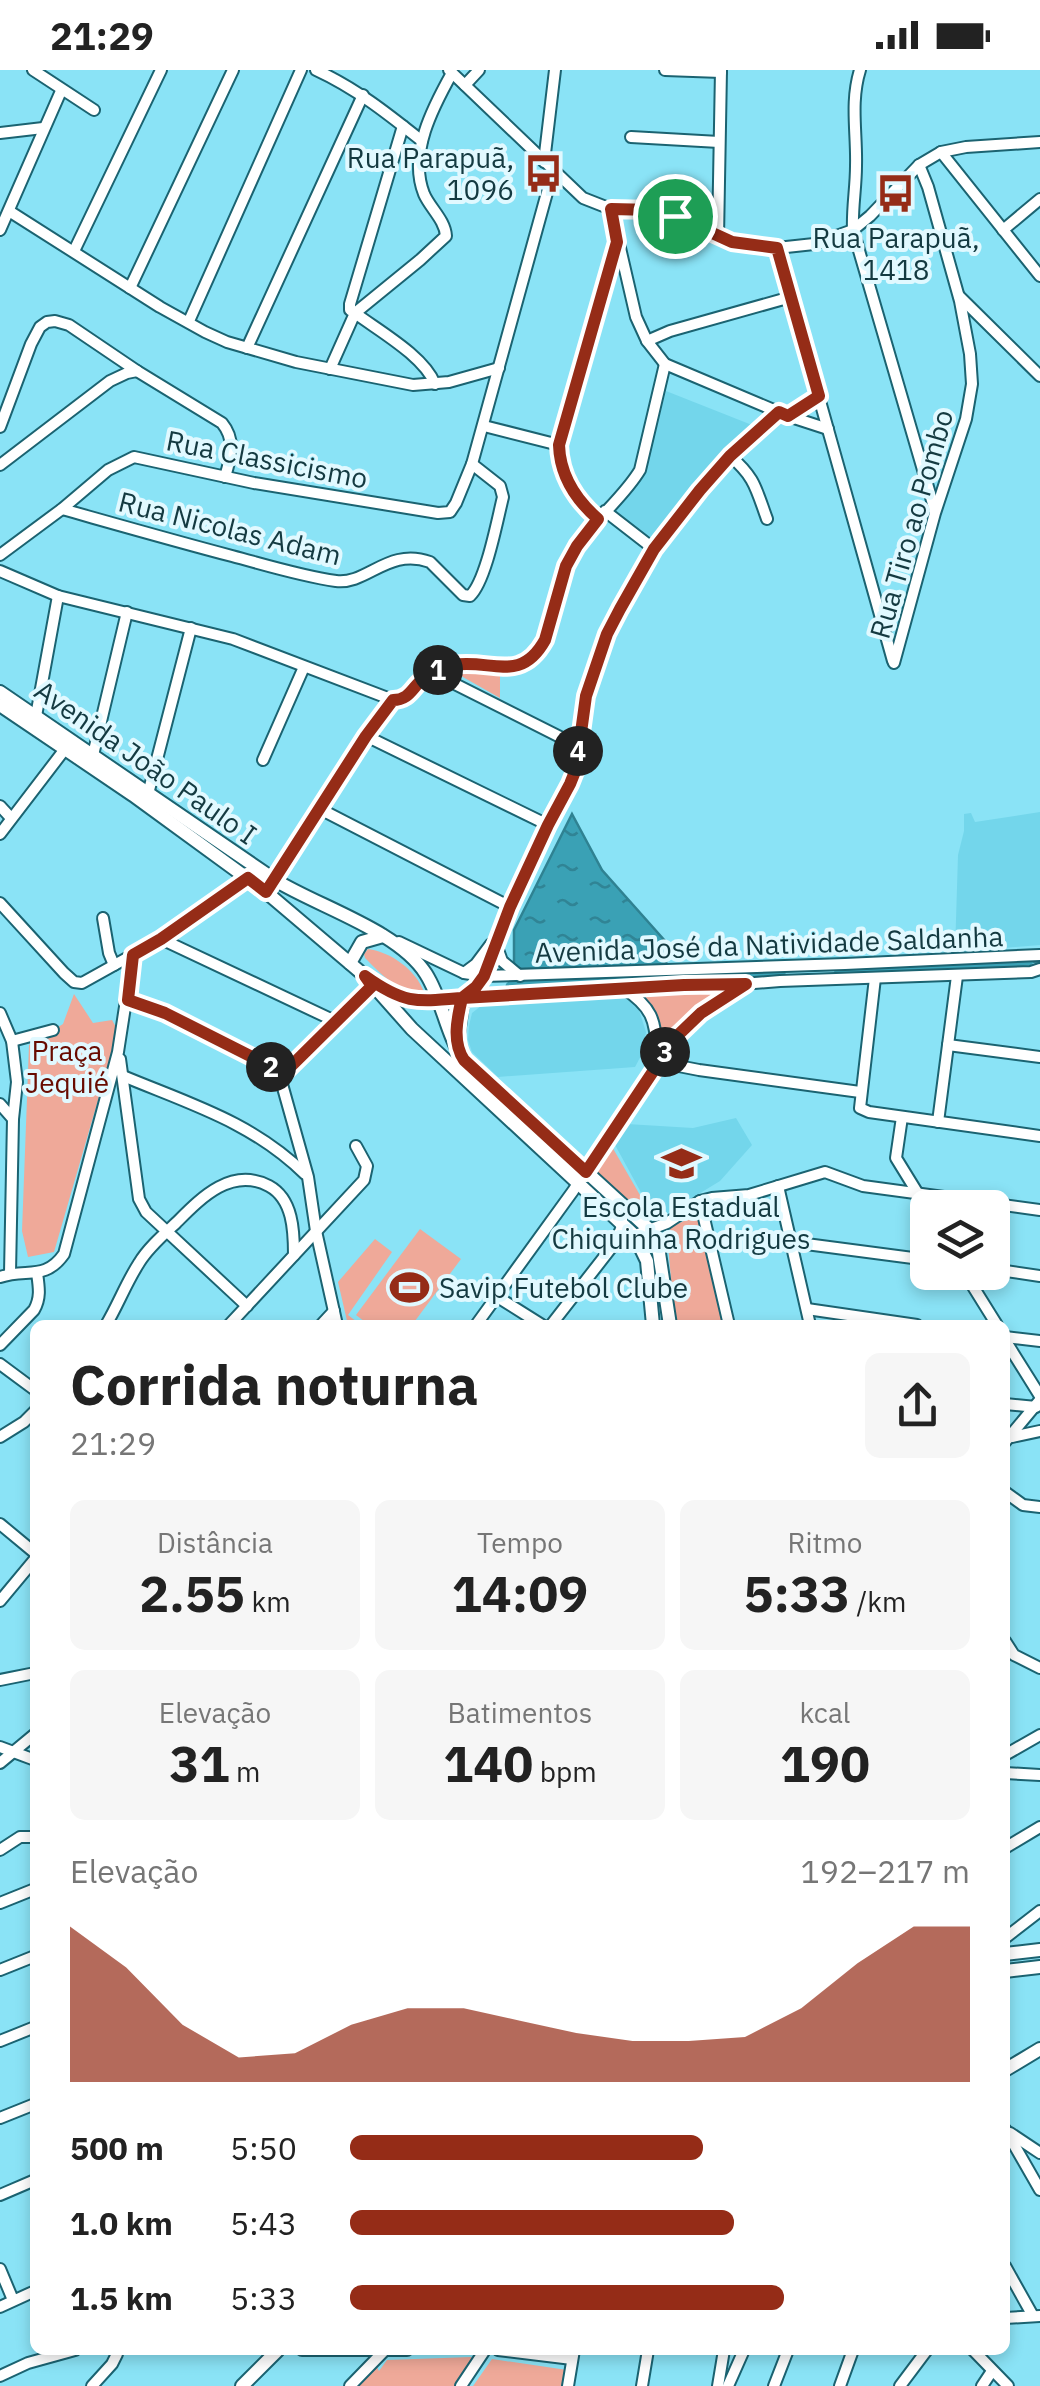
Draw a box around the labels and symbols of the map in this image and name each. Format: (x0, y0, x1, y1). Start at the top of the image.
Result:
place label: Rua Parapuã, 1096 (347, 139, 514, 208)
bus stop icon: Rua Parapuã, 1096 (523, 152, 565, 194)
bus stop icon: Rua Parapuã, 1418 (875, 173, 917, 215)
pin (633, 174, 718, 259)
place label: Rua Parapuã, 1418 (812, 219, 980, 288)
street label: Rua Tiro ao Pombo (861, 405, 961, 643)
street label: Rua Classicismo (163, 421, 371, 497)
street label: Rua Nicolas Adam (115, 482, 345, 574)
pin: 1 (413, 645, 463, 695)
street label: Avenida João Paulo I (28, 671, 264, 853)
pin: 4 (553, 726, 603, 776)
street label: Avenida José da Natividade Saldanha (534, 917, 1004, 971)
pin: 3 (640, 1027, 690, 1077)
park label: Praça Jequié (25, 1032, 109, 1101)
pin: 2 (246, 1042, 296, 1092)
school or university icon: Escola Estadual Chiquinha Rodrigues (660, 1142, 702, 1184)
place label: Escola Estadual Chiquinha Rodrigues (551, 1188, 811, 1257)
sports icon: Savip Futebol Clube (388, 1266, 430, 1308)
place label: Savip Futebol Clube (439, 1269, 688, 1306)

